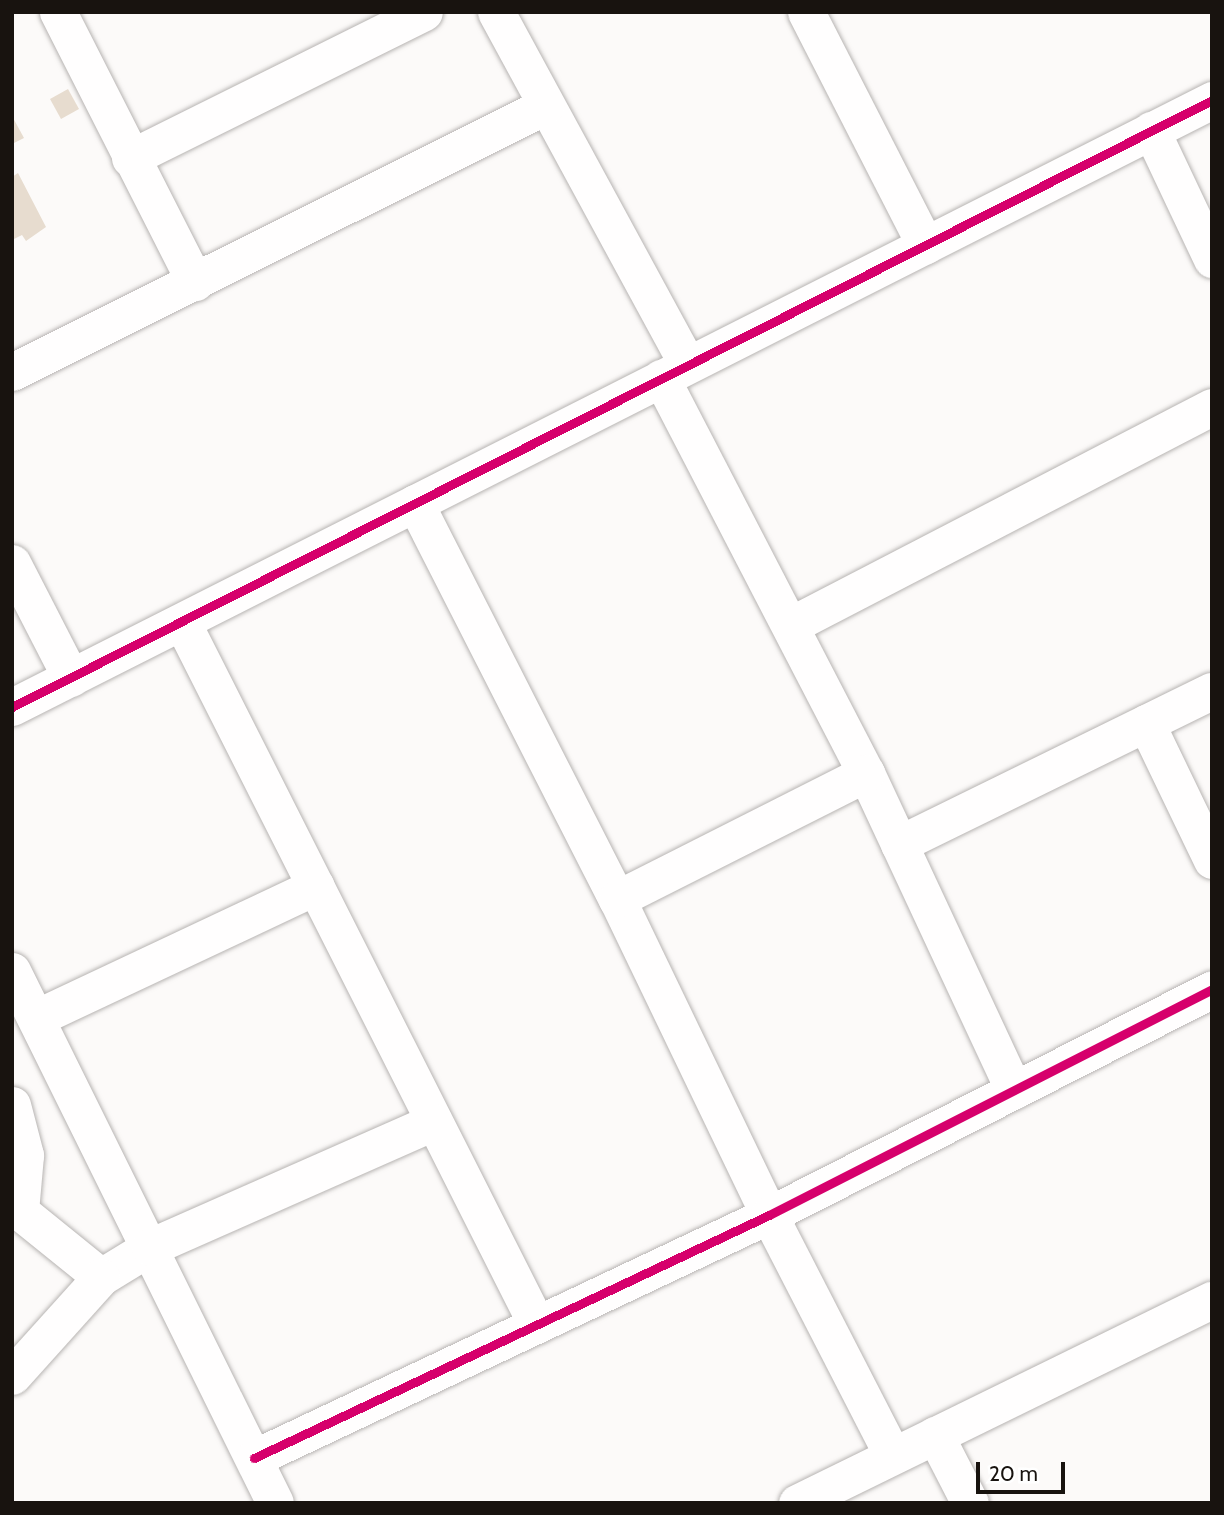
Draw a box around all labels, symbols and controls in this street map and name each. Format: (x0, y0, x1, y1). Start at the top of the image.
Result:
scale bar (979, 1448, 1068, 1492)
text: 20 m (989, 1461, 1038, 1486)

